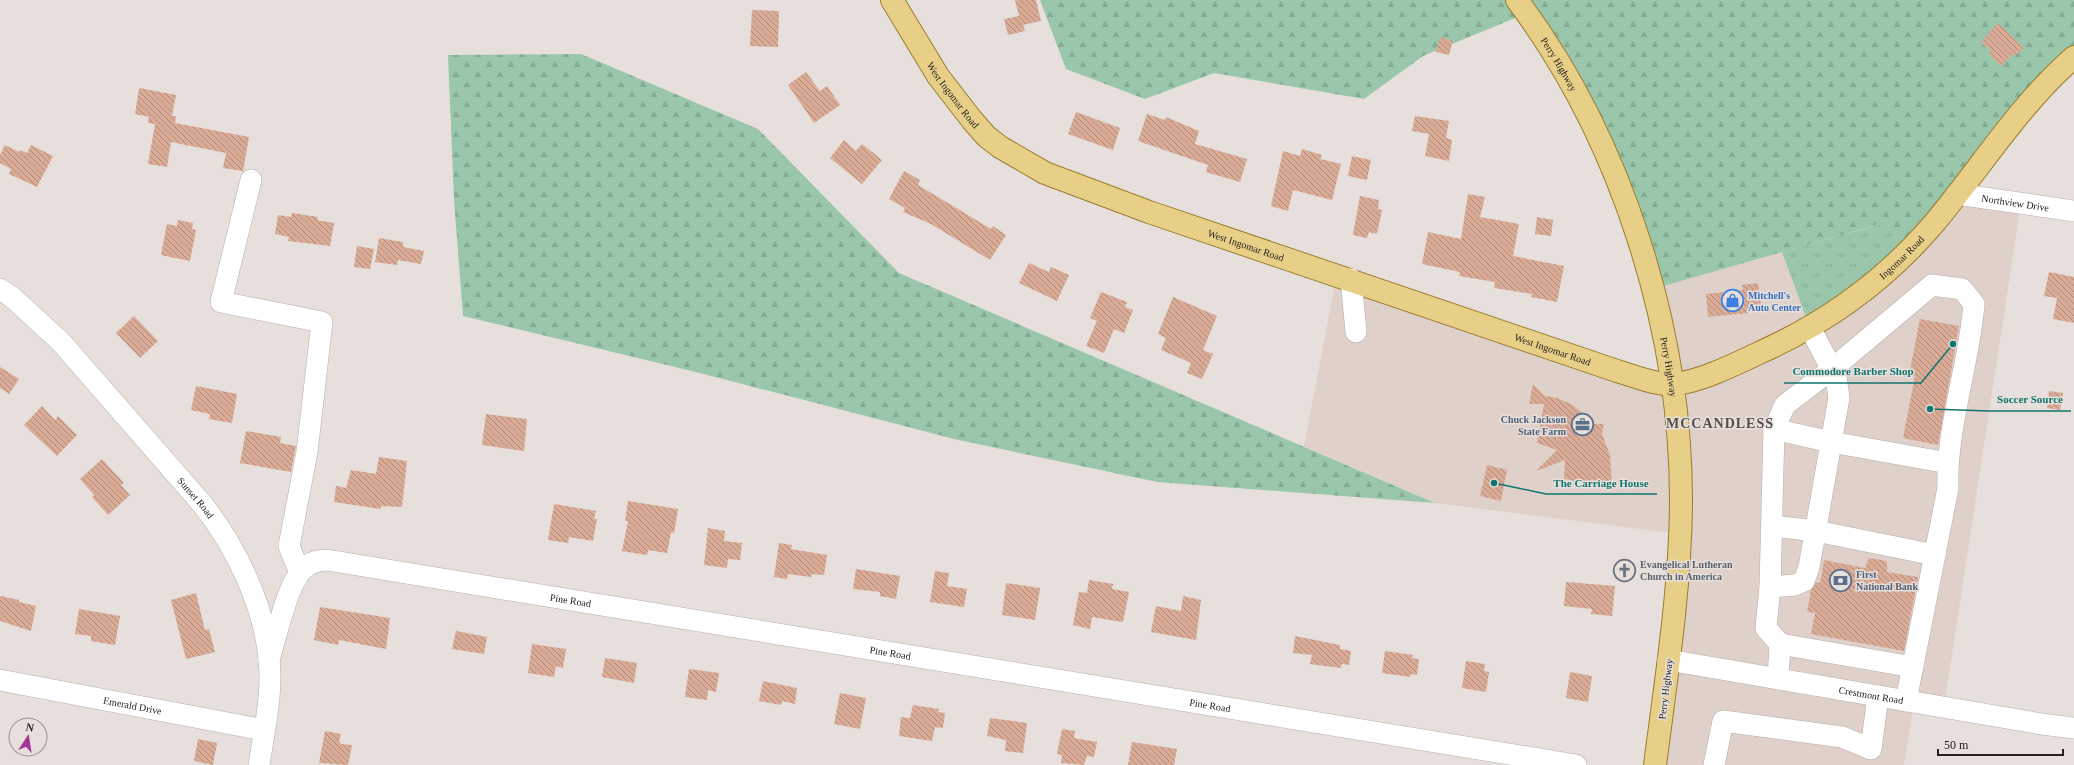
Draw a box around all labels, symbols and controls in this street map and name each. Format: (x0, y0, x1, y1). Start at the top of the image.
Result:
street label: Perry Highway (1539, 35, 1579, 93)
street label: West Ingomar Road (925, 60, 981, 130)
street label: Northview Drive (1981, 193, 2050, 213)
street label: West Ingomar Road (1206, 227, 1285, 263)
street label: Ingomar Road (1877, 234, 1926, 281)
shop icon: Mitchell's Auto Center (1720, 288, 1746, 314)
place label: Mitchell's Auto Center (1748, 290, 1802, 313)
street label: West Ingomar Road (1513, 332, 1592, 368)
street label: Perry Highway (1658, 336, 1679, 398)
callout: Commodore Barber Shop (1784, 360, 1921, 383)
text: Commodore Barber Shop (1792, 365, 1914, 377)
callout: Soccer Source (1989, 388, 2071, 411)
text: Soccer Source (1997, 393, 2063, 405)
office icon: Chuck Jackson State Farm (1569, 412, 1595, 438)
place label: Chuck Jackson State Farm (1501, 414, 1567, 437)
district label: MCCANDLESS (1666, 416, 1774, 431)
callout: The Carriage House (1546, 471, 1657, 494)
street label: Sunset Road (175, 475, 216, 520)
text: The Carriage House (1553, 477, 1649, 489)
church icon: Evangelical Lutheran Church in America (1612, 557, 1638, 583)
place label: Evangelical Lutheran Church in America (1640, 559, 1733, 582)
bank icon: First National Bank (1827, 567, 1853, 593)
place label: First National Bank (1856, 569, 1918, 592)
street label: Pine Road (549, 592, 592, 609)
street label: Pine Road (869, 644, 912, 662)
street label: Perry Highway (1656, 658, 1675, 720)
street label: Crestmont Road (1838, 684, 1904, 706)
street label: Emerald Drive (102, 695, 163, 717)
street label: Pine Road (1189, 697, 1231, 714)
north arrow (8, 717, 48, 757)
text: N (25, 721, 35, 734)
scale bar (1938, 731, 2063, 757)
text: 50 m (1944, 738, 1969, 752)

